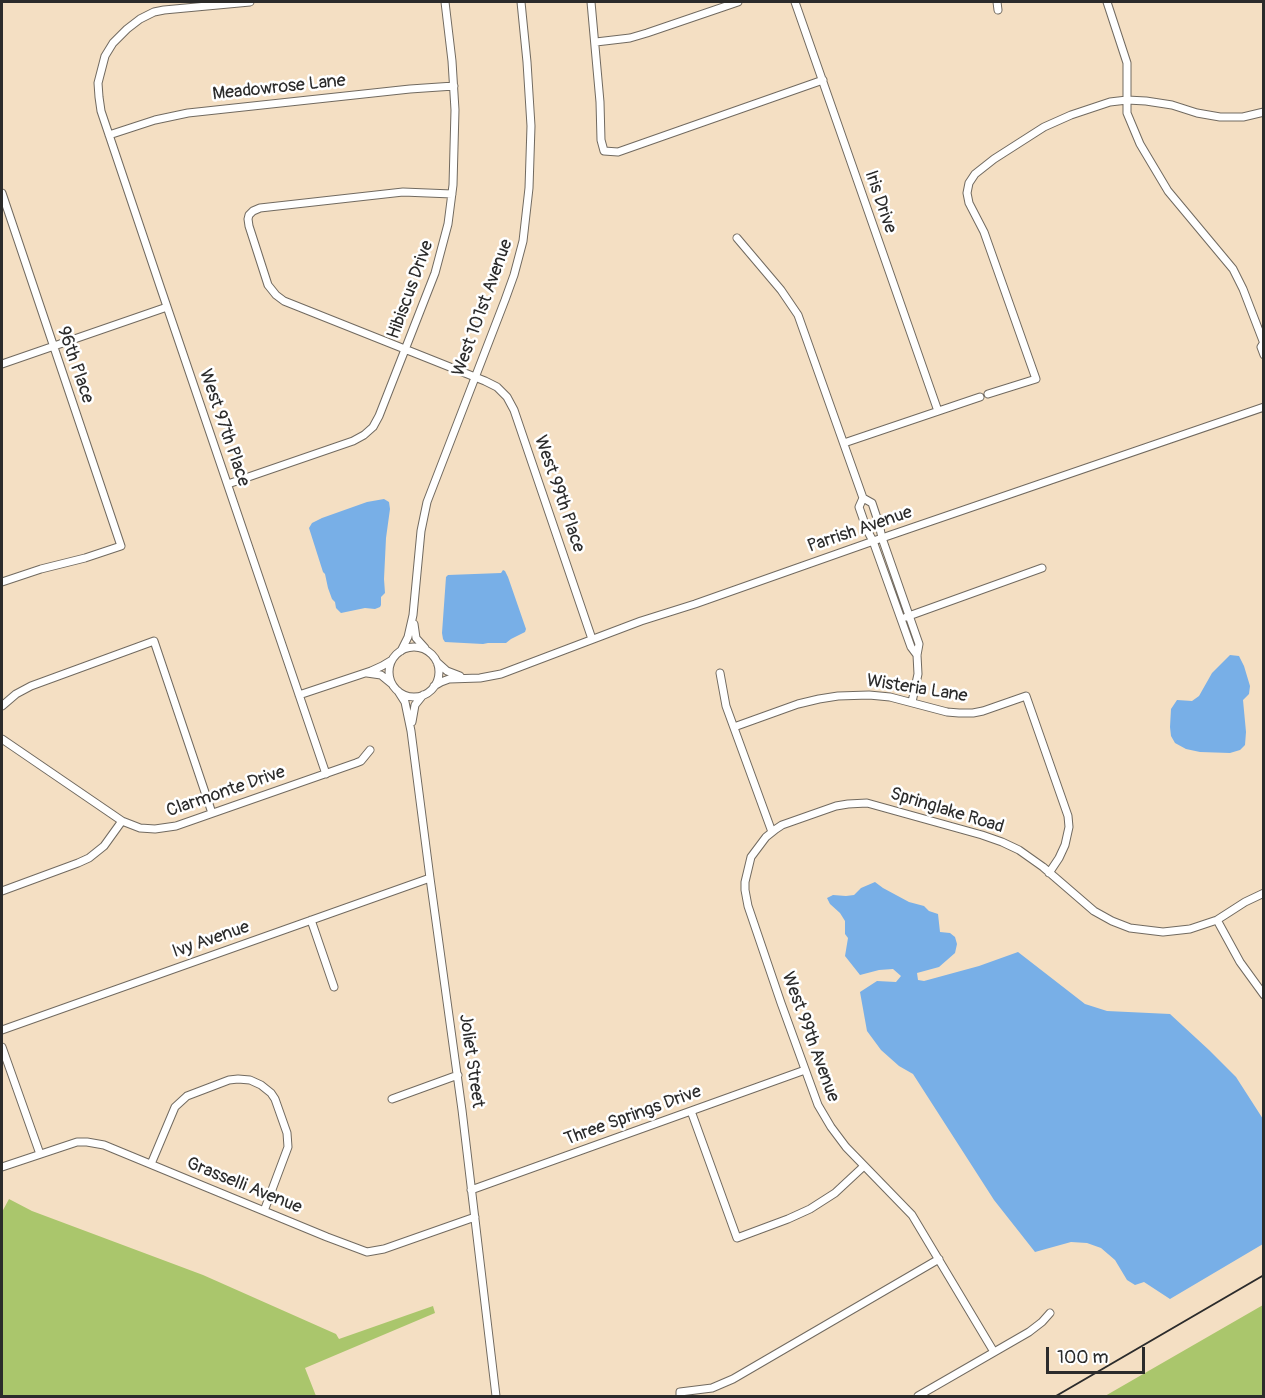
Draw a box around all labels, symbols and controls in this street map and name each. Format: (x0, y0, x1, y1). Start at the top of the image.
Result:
street label: Meadowrose Lane (211, 70, 347, 106)
street label: Iris Drive (859, 168, 901, 236)
street label: West 101st Avenue (448, 236, 518, 380)
street label: Hibiscus Drive (383, 238, 439, 342)
street label: 96th Place (52, 324, 98, 406)
street label: West 97th Place (194, 367, 254, 489)
street label: West 99th Place (529, 433, 589, 555)
street label: Parrish Avenue (805, 502, 915, 558)
street label: Wisteria Lane (865, 670, 969, 708)
street label: Clarmonte Drive (164, 762, 288, 822)
street label: Springlake Road (887, 783, 1007, 839)
street label: Ivy Avenue (170, 917, 252, 963)
street label: West 99th Avenue (776, 969, 844, 1105)
street label: Joliet Street (454, 1013, 488, 1109)
street label: Three Springs Drive (562, 1081, 704, 1151)
street label: Grasselli Avenue (183, 1153, 305, 1219)
scale bar (1049, 1335, 1148, 1373)
text: 100 m (1057, 1346, 1109, 1369)

